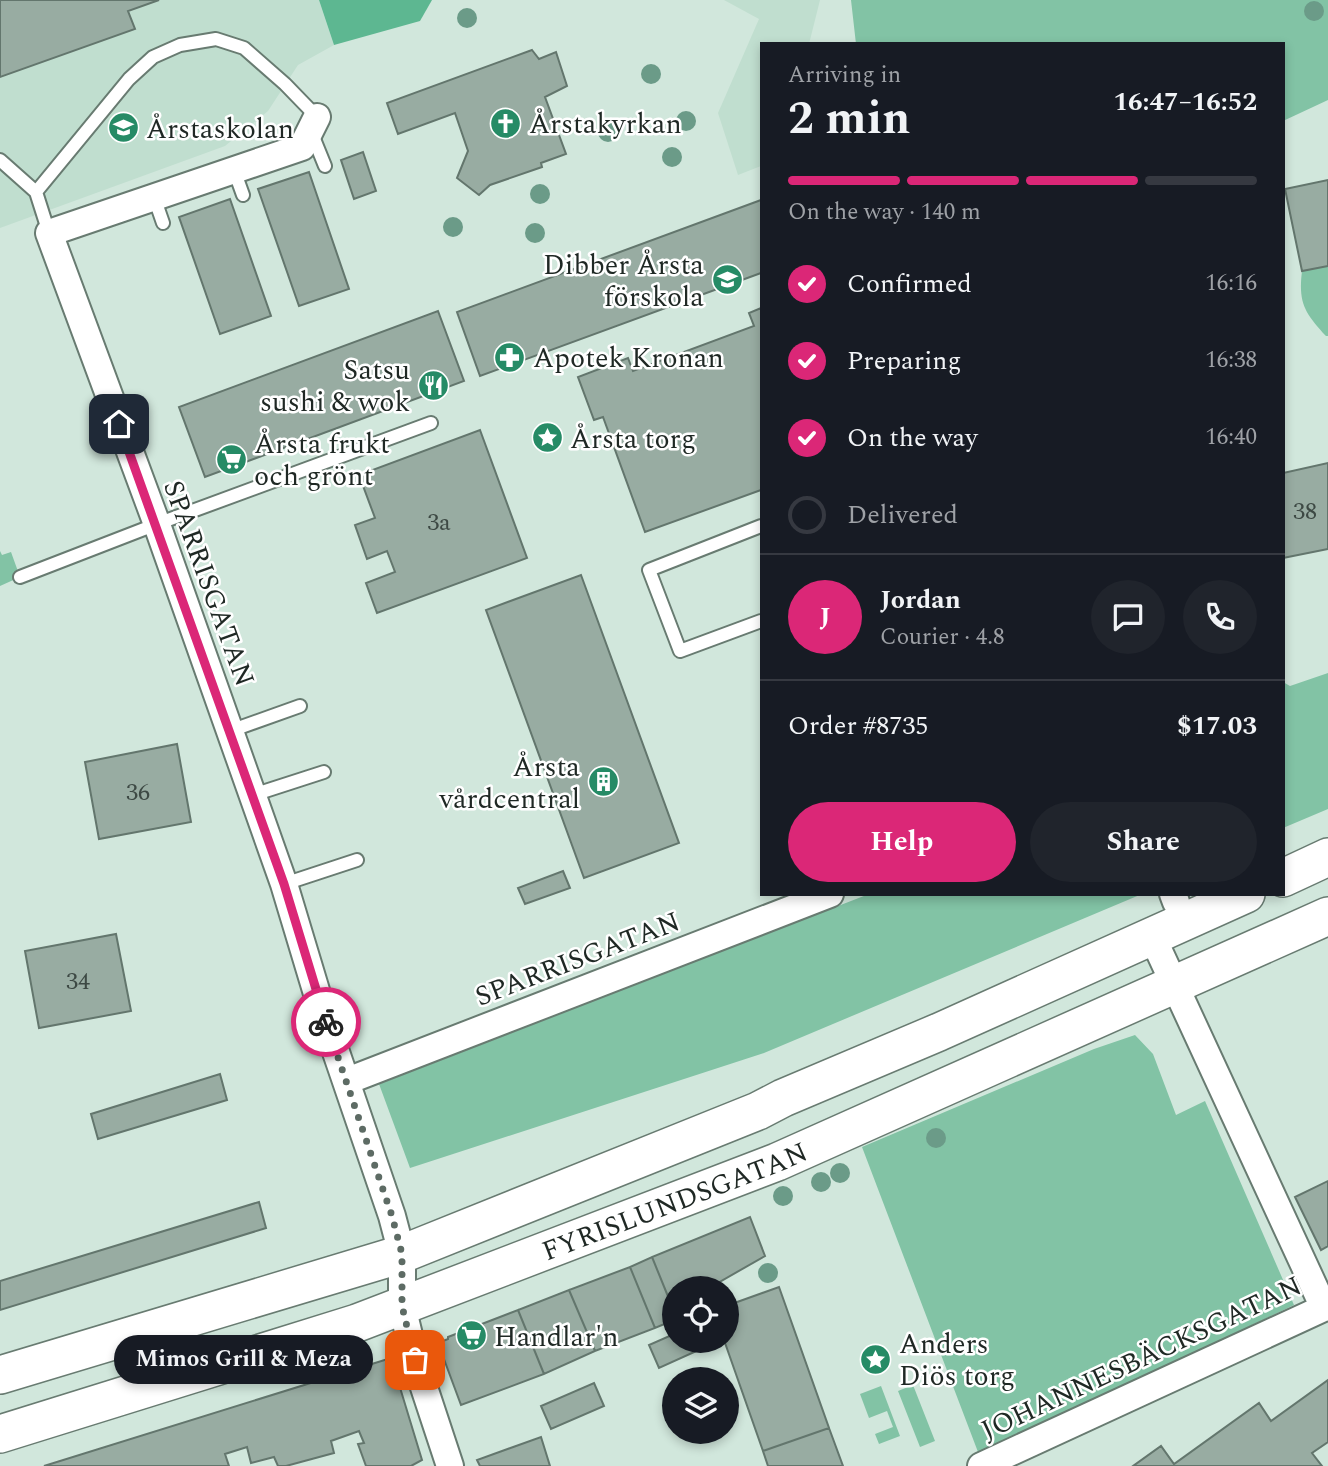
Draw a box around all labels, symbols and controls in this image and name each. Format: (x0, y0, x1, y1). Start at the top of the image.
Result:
text: Arriving in (788, 58, 901, 93)
text: 16:47–16:52 (1113, 82, 1257, 122)
text: 2 min (788, 84, 910, 154)
place label: Årstakyrkan (529, 103, 682, 146)
church icon: Årstakyrkan (489, 106, 523, 140)
place label: Årstaskolan (146, 108, 294, 151)
school or university icon: Årstaskolan (106, 111, 140, 145)
text: On the way · 140 m (788, 195, 981, 230)
place label: Dibber Årsta förskola (543, 244, 704, 319)
school or university icon: Dibber Årsta förskola (710, 263, 744, 297)
text: Confirmed (847, 264, 972, 304)
icon: check (788, 265, 826, 303)
text: 16:16 (1205, 266, 1257, 301)
place label: Apotek Kronan (533, 337, 724, 380)
pharmacy icon: Apotek Kronan (493, 340, 527, 374)
text: Preparing (847, 341, 961, 381)
icon: check (788, 342, 826, 380)
text: 16:38 (1205, 343, 1257, 378)
place label: Satsu sushi & wok (260, 349, 410, 424)
restaurant icon: Satsu sushi & wok (416, 368, 450, 402)
pin (89, 394, 149, 454)
icon: home (100, 405, 138, 443)
place label: Årsta torg (570, 418, 696, 461)
text: On the way (847, 418, 978, 458)
icon: check (788, 419, 826, 457)
text: 16:40 (1205, 420, 1257, 455)
place icon: Årsta torg (530, 421, 564, 455)
place label: Årsta frukt och grönt (254, 423, 390, 498)
supermarket icon: Årsta frukt och grönt (214, 442, 248, 476)
street label: SPARRISGATAN (151, 474, 266, 693)
house number: 38 (1293, 494, 1317, 530)
text: Delivered (847, 495, 958, 535)
house number: 3a (427, 505, 451, 541)
text: Jordan (880, 580, 961, 620)
button: chat (1091, 580, 1165, 654)
button: phone (1183, 580, 1257, 654)
text: J (819, 597, 831, 637)
text: Courier · 4.8 (880, 620, 1005, 655)
text: Order #8735 (788, 706, 928, 746)
text: $17.03 (1177, 706, 1257, 746)
place label: Årsta vårdcentral (438, 746, 580, 821)
building icon: Årsta vårdcentral (586, 765, 620, 799)
house number: 36 (126, 775, 150, 811)
button: Help (788, 802, 1016, 882)
button: Share (1030, 802, 1257, 882)
street label: SPARRISGATAN (469, 900, 686, 1018)
house number: 34 (66, 964, 90, 1000)
courier (291, 987, 361, 1057)
icon: bike (307, 1003, 345, 1041)
street label: FYRISLUNDSGATAN (536, 1131, 815, 1273)
street label: JOHANNESBÄCKSGATAN (974, 1265, 1309, 1452)
map controls (662, 1276, 739, 1444)
button: locate (662, 1276, 739, 1353)
place label: Handlar'n (494, 1316, 619, 1359)
supermarket icon: Handlar'n (454, 1319, 488, 1353)
place label: Anders Diös torg (899, 1323, 1015, 1398)
pin (385, 1330, 445, 1390)
callout: Mimos Grill & Meza (114, 1336, 373, 1384)
icon: bag (396, 1341, 434, 1379)
text: Mimos Grill & Meza (135, 1342, 352, 1377)
place icon: Anders Diös torg (859, 1342, 893, 1376)
button: layers (662, 1367, 739, 1444)

